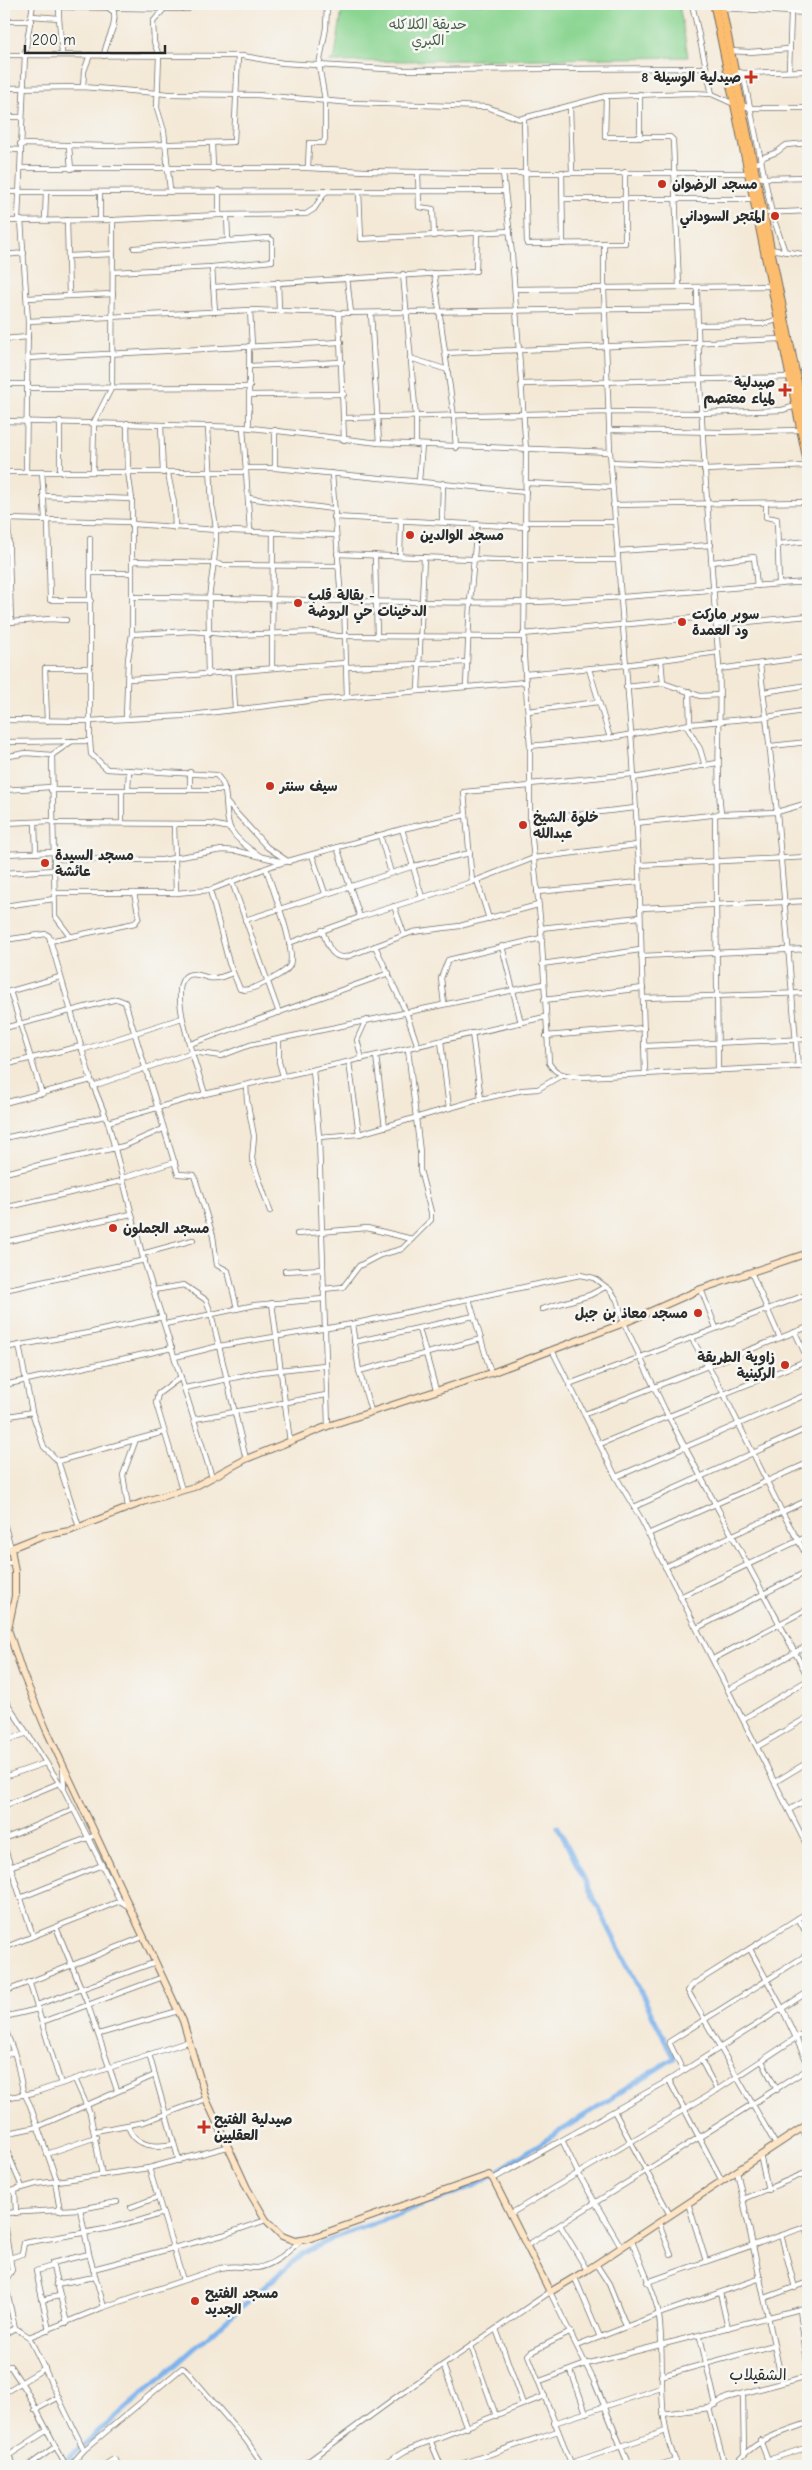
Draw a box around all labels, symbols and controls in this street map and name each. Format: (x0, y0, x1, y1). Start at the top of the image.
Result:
park label: حديقة الكلاكله الكبري (389, 16, 467, 51)
scale bar (25, 22, 165, 54)
text: 200 m (32, 31, 76, 49)
place label: صيدلية الوسيلة 8 (641, 69, 741, 87)
marker: صيدلية الوسيلة 8 (745, 71, 757, 83)
place label: مسجد الرضوان (672, 176, 758, 193)
marker: مسجد الرضوان (656, 178, 668, 190)
place label: المتجر السوداني (680, 208, 765, 229)
marker: المتجر السوداني (769, 210, 781, 222)
place label: صيدلية لمياء معتصم (704, 374, 775, 409)
marker: صيدلية لمياء معتصم (779, 384, 791, 396)
place label: مسجد الوالدين (420, 527, 504, 544)
marker: مسجد الوالدين (404, 529, 416, 541)
place label: بقالة قلب - الدخينات حي الروضة (308, 587, 427, 624)
marker: بقالة قلب - الدخينات حي الروضة (292, 597, 304, 609)
place label: سوبر ماركت ود العمدة (692, 606, 759, 639)
marker: سوبر ماركت ود العمدة (676, 616, 688, 628)
place label: سيف سنتر (278, 778, 338, 795)
marker: سيف سنتر (264, 780, 276, 792)
place label: خلوة الشيخ عبدالله (533, 809, 598, 842)
marker: خلوة الشيخ عبدالله (517, 819, 529, 831)
place label: مسجد السيدة عائشة (55, 847, 134, 880)
marker: مسجد السيدة عائشة (39, 857, 51, 869)
place label: مسجد الجملون (123, 1220, 209, 1238)
marker: مسجد الجملون (107, 1222, 119, 1234)
place label: مسجد معاذ بن جبل (575, 1305, 688, 1322)
marker: مسجد معاذ بن جبل (692, 1307, 704, 1319)
place label: زاوية الطريقة الركينية (697, 1349, 775, 1382)
marker: زاوية الطريقة الركينية (779, 1359, 791, 1371)
place label: صيدلية الفتيح العقليين (214, 2111, 292, 2144)
marker: صيدلية الفتيح العقليين (198, 2121, 210, 2133)
place label: مسجد الفتيح الجديد (205, 2285, 278, 2318)
marker: مسجد الفتيح الجديد (189, 2295, 201, 2307)
district label: الشقيلاب (729, 2366, 787, 2384)

